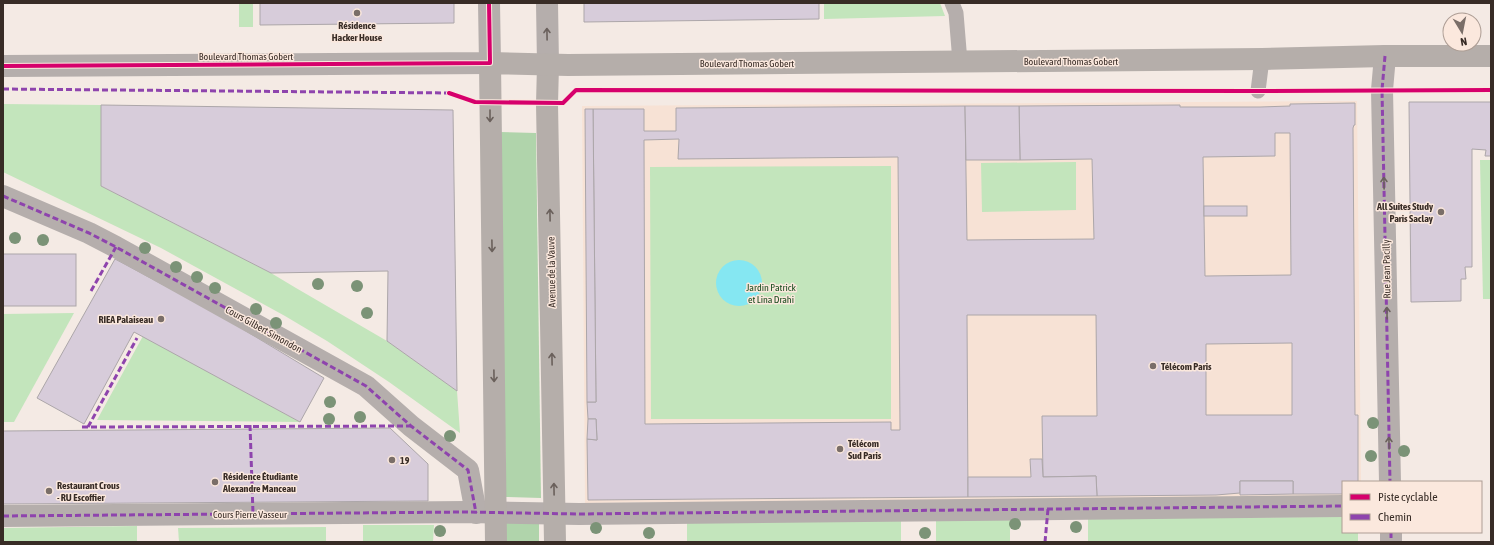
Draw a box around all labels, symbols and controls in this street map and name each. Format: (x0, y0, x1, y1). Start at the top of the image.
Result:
marker: Résidence Hacker House (352, 8, 362, 18)
north arrow (1442, 12, 1482, 52)
place label: Résidence Hacker House (332, 20, 383, 43)
one-way arrow (543, 28, 551, 41)
text: N (1459, 35, 1468, 48)
street label: Boulevard Thomas Gobert (199, 51, 293, 62)
street label: Boulevard Thomas Gobert (1024, 56, 1118, 67)
street label: Boulevard Thomas Gobert (700, 58, 794, 69)
one-way arrow (486, 109, 494, 122)
one-way arrow (1380, 177, 1388, 190)
place label: All Suites Study Paris Saclay (1376, 201, 1434, 224)
marker: All Suites Study Paris Saclay (1436, 207, 1446, 217)
one-way arrow (546, 209, 554, 222)
street label: Avenue de la Vauve (545, 236, 558, 308)
one-way arrow (488, 239, 496, 252)
street label: Rue Jean Pacilly (1380, 239, 1393, 299)
park label: Jardin Patrick et Lina Drahi (746, 282, 796, 305)
street label: Cours Gilbert Simondon (223, 304, 304, 355)
one-way arrow (1383, 307, 1390, 320)
place label: RIEA Palaiseau (98, 314, 153, 325)
marker: RIEA Palaiseau (156, 314, 166, 324)
one-way arrow (548, 353, 556, 366)
marker: Télécom Paris (1148, 361, 1158, 371)
place label: Télécom Paris (1161, 361, 1212, 372)
one-way arrow (490, 369, 498, 382)
one-way arrow (1386, 437, 1393, 450)
place label: Télécom Sud Paris (848, 438, 882, 461)
marker: Télécom Sud Paris (835, 444, 845, 454)
marker: 19 (387, 455, 397, 465)
place label: 19 (400, 455, 410, 466)
place label: Résidence Étudiante Alexandre Manceau (222, 471, 298, 494)
marker: Résidence Étudiante Alexandre Manceau (210, 477, 220, 487)
place label: Restaurant Crous - RU Escoffier (57, 480, 120, 503)
legend (1342, 481, 1482, 533)
one-way arrow (550, 483, 558, 496)
marker: Restaurant Crous - RU Escoffier (44, 486, 54, 496)
text: Piste cyclable (1378, 490, 1438, 504)
street label: Cours Pierre Vasseur (213, 509, 288, 520)
text: Chemin (1378, 510, 1412, 524)

